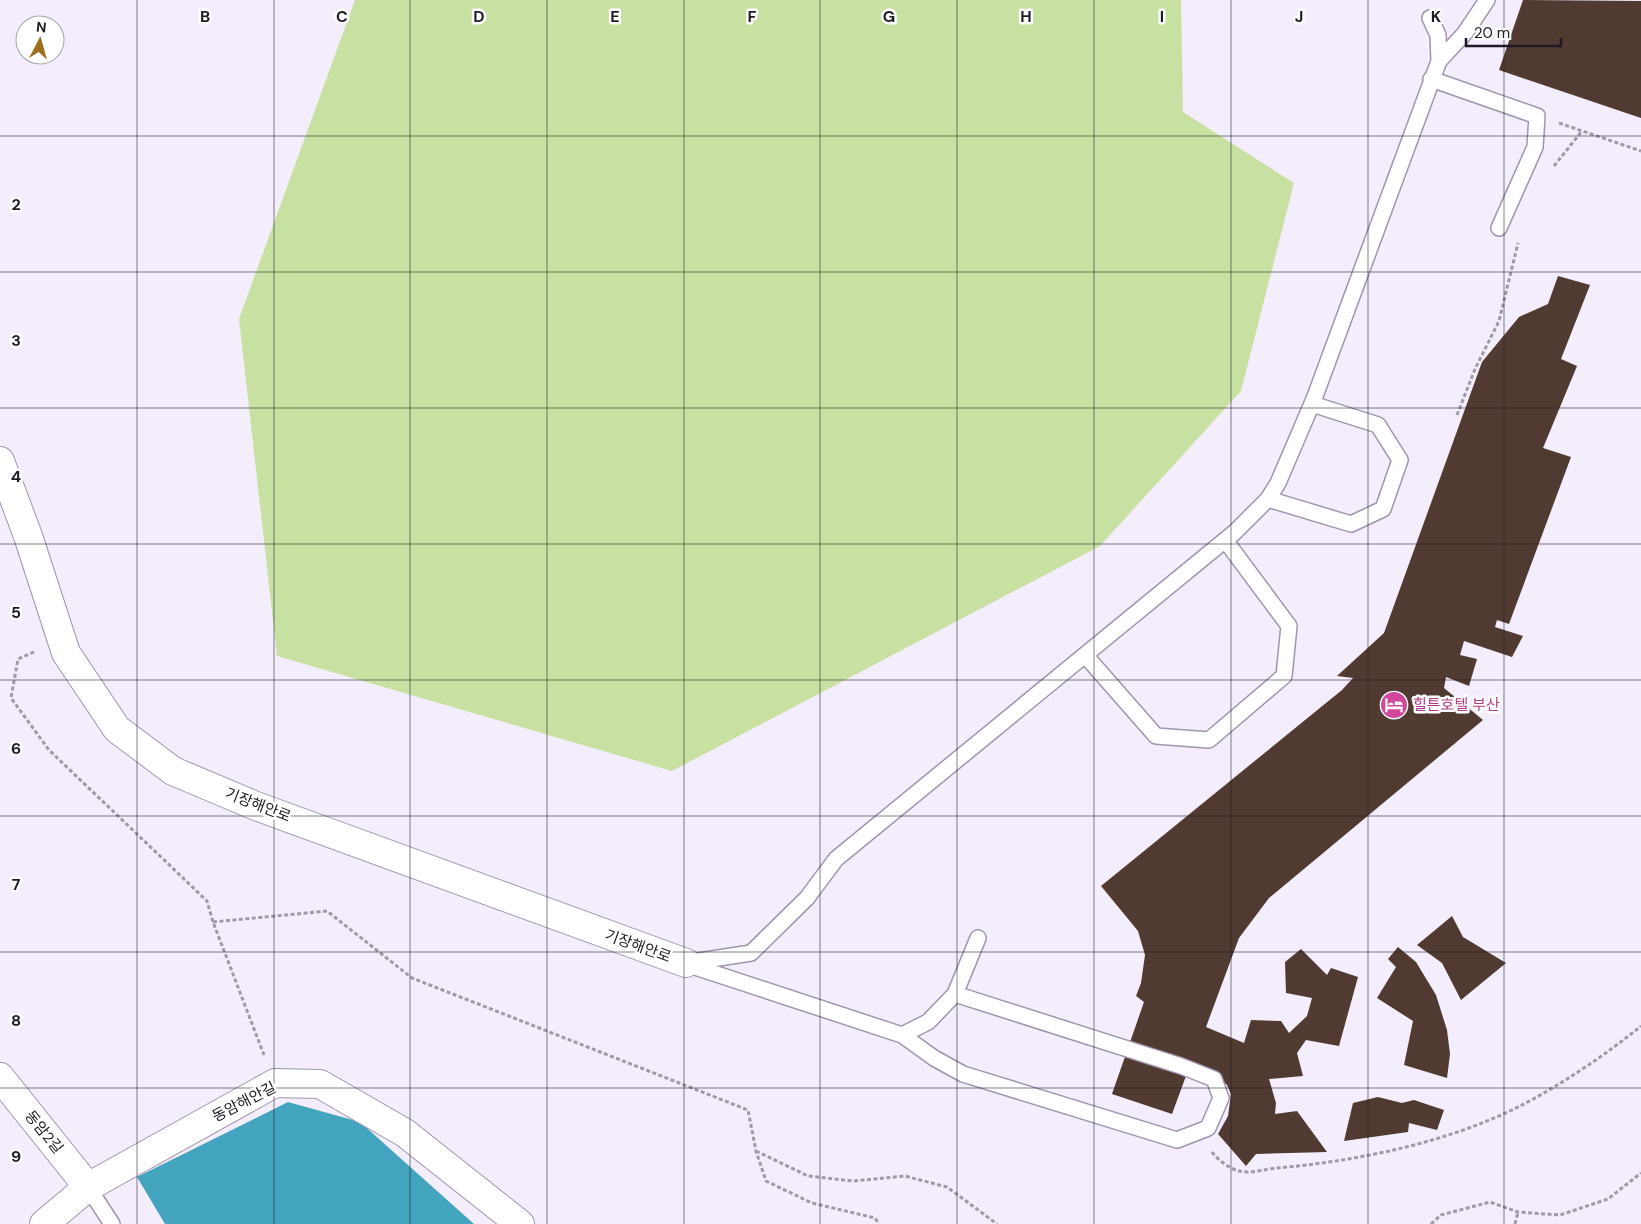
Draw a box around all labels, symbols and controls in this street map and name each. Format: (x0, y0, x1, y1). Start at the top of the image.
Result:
text: B (200, 6, 210, 27)
text: C (336, 6, 348, 27)
text: D (473, 6, 485, 27)
text: E (610, 6, 620, 27)
text: F (748, 6, 757, 27)
text: G (883, 6, 895, 27)
text: H (1020, 6, 1032, 27)
text: I (1160, 6, 1164, 27)
text: J (1295, 6, 1303, 27)
text: K (1431, 6, 1442, 27)
north arrow (15, 15, 65, 65)
scale bar (1466, 15, 1561, 47)
text: N (35, 18, 47, 37)
text: 20 m (1474, 23, 1510, 43)
text: 2 (11, 194, 21, 215)
text: 3 (11, 330, 21, 351)
text: 4 (11, 466, 21, 487)
text: 5 (11, 602, 21, 623)
hotel icon: 힐튼호텔 부산 (1379, 690, 1409, 720)
place label: 힐튼호텔 부산 (1413, 695, 1500, 715)
text: 6 (11, 738, 21, 759)
street label: 기장해안로 (222, 783, 294, 827)
text: 7 (12, 874, 21, 895)
street label: 기장해안로 (602, 925, 674, 967)
text: 8 (11, 1010, 21, 1031)
street label: 동암해안길 (209, 1077, 279, 1127)
street label: 동암2길 (20, 1106, 68, 1158)
text: 9 (11, 1146, 21, 1167)

